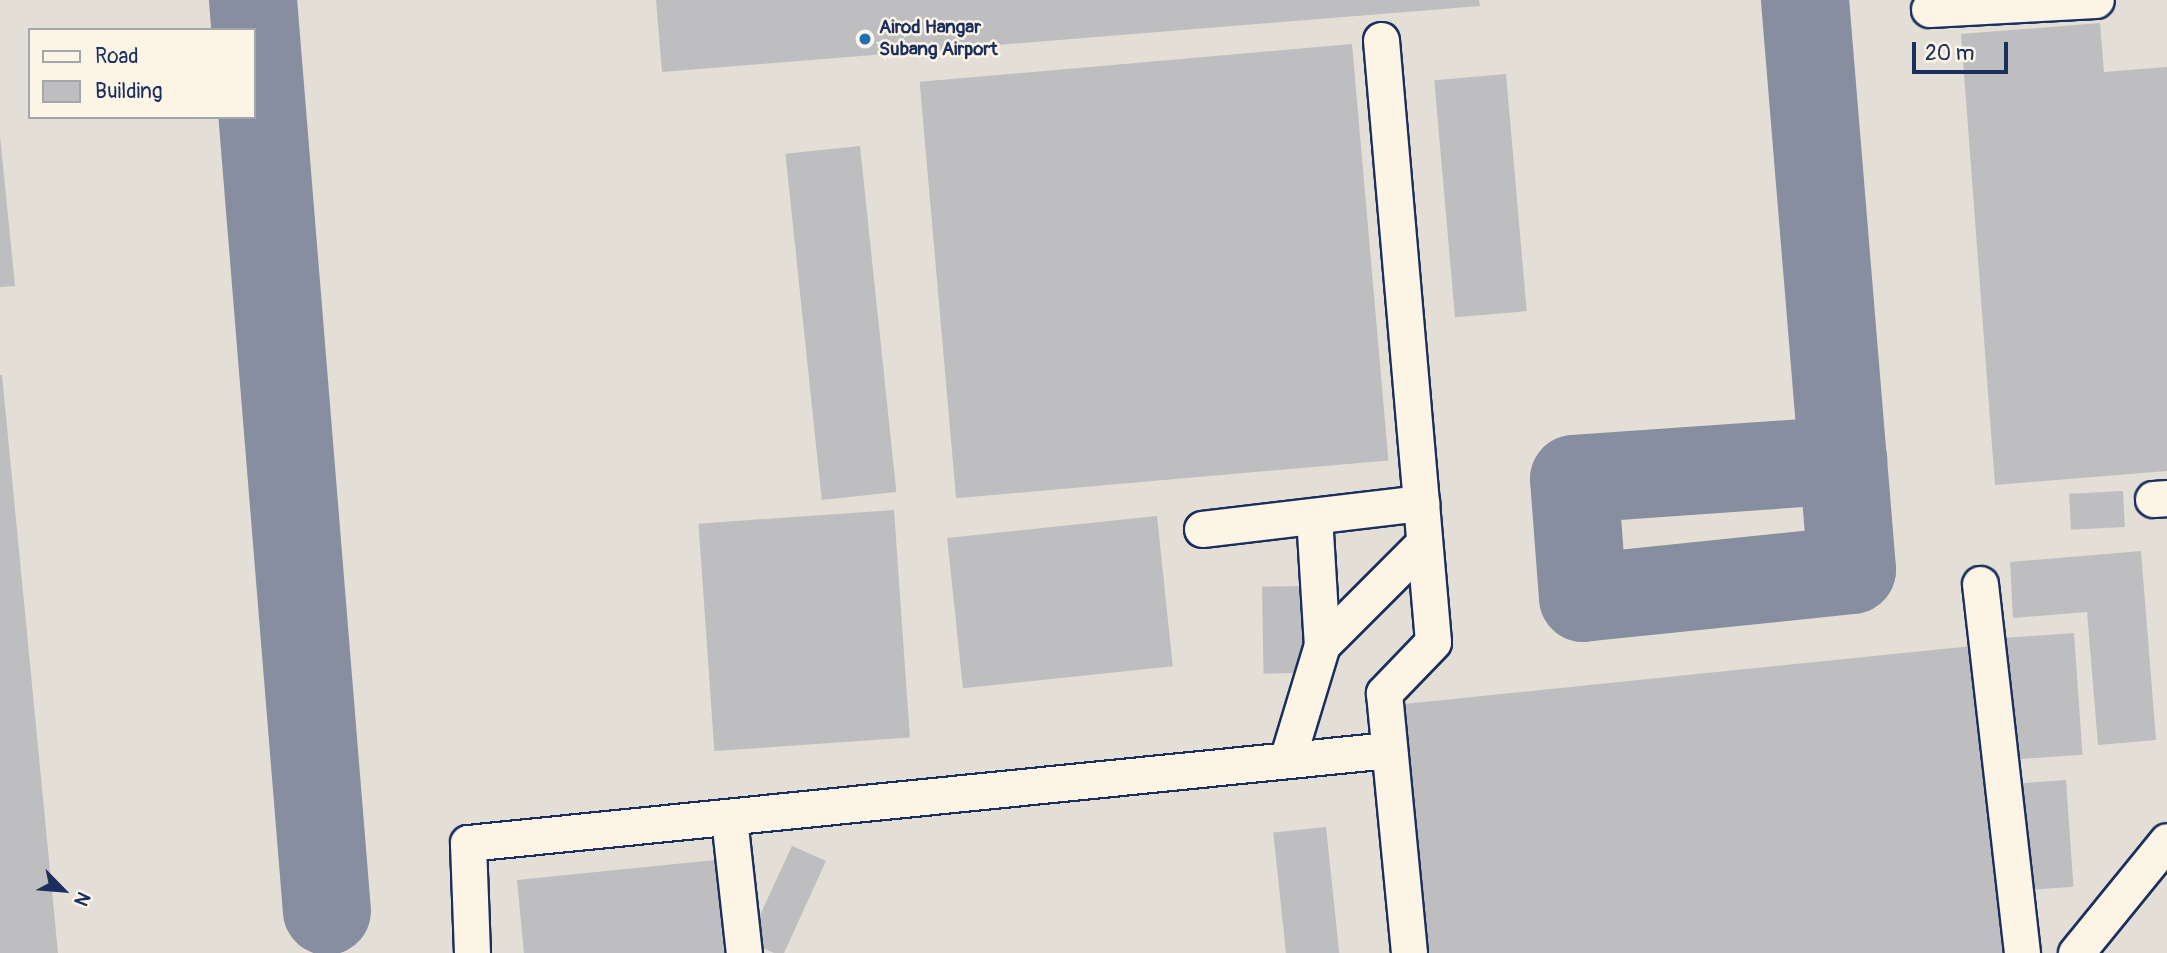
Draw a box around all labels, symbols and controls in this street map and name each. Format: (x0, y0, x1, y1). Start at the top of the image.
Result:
place label: Airod Hangar Subang Airport (879, 17, 998, 61)
legend (28, 28, 256, 119)
scale bar (1915, 28, 2011, 72)
marker: Airod Hangar Subang Airport (857, 31, 873, 47)
text: 20 m (1925, 40, 1974, 67)
text: Road (95, 43, 139, 70)
text: Building (95, 78, 162, 105)
north arrow (28, 855, 98, 925)
text: N (68, 888, 96, 910)

